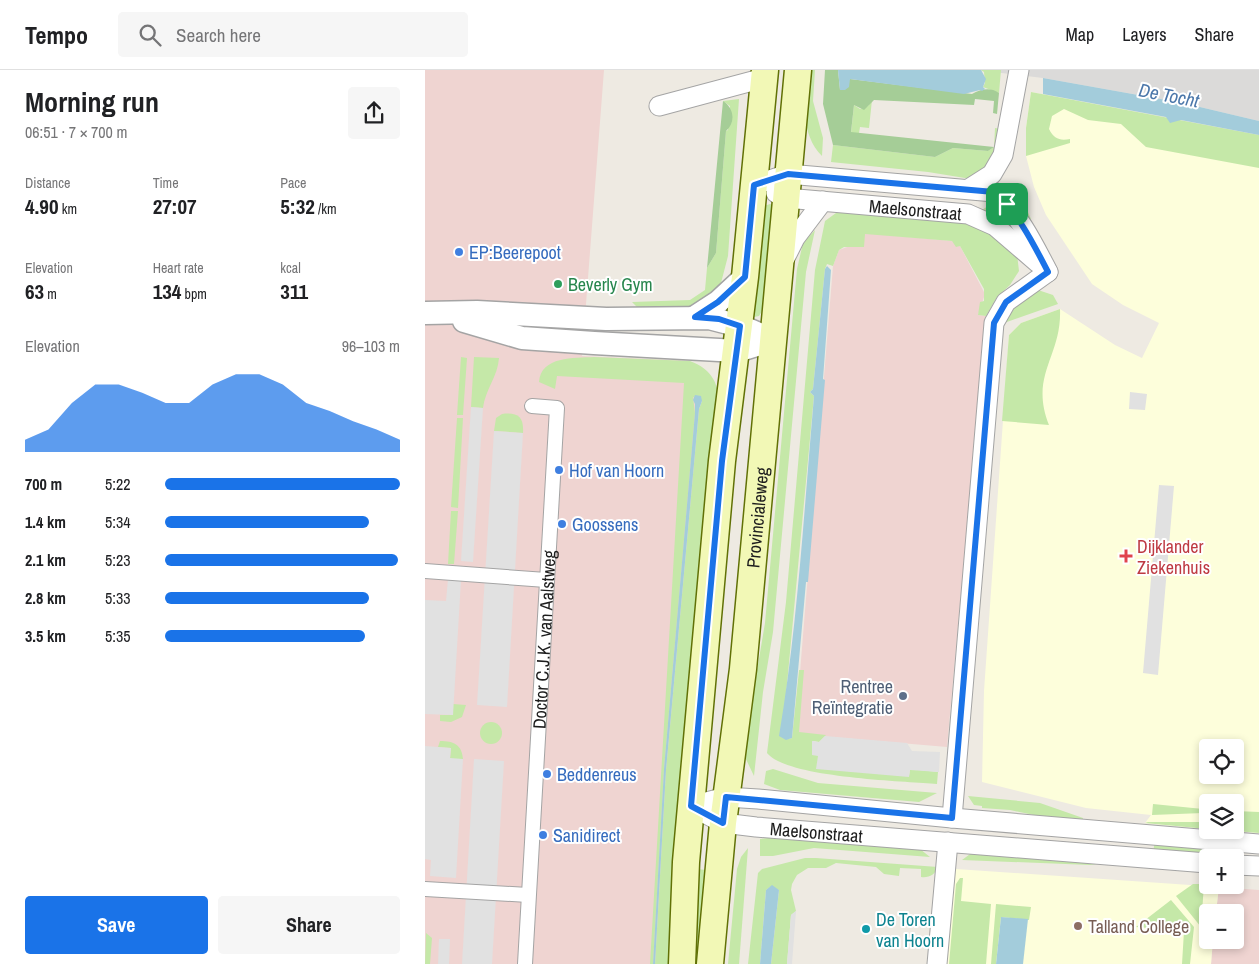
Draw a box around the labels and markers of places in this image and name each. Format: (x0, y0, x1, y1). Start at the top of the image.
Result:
pin (986, 183, 1028, 225)
place label: EP:Beerepoot (469, 240, 561, 265)
marker: EP:Beerepoot (453, 246, 465, 258)
place label: Beverly Gym (568, 272, 652, 297)
marker: Beverly Gym (552, 278, 564, 290)
place label: Hof van Hoorn (569, 458, 664, 483)
marker: Hof van Hoorn (553, 464, 565, 476)
place label: Goossens (572, 512, 638, 537)
marker: Goossens (556, 518, 568, 530)
place label: Dijklander Ziekenhuis (1137, 534, 1210, 580)
marker: Dijklander Ziekenhuis (1119, 549, 1133, 563)
place label: Rentree Reïntegratie (812, 674, 893, 720)
marker: Rentree Reïntegratie (897, 690, 909, 702)
place label: Beddenreus (557, 762, 637, 787)
marker: Beddenreus (541, 768, 553, 780)
place label: Sanidirect (553, 823, 620, 848)
marker: Sanidirect (537, 829, 549, 841)
place label: De Toren van Hoorn (876, 907, 944, 953)
place label: Talland College (1088, 914, 1189, 939)
marker: Talland College (1072, 920, 1084, 932)
marker: De Toren van Hoorn (860, 923, 872, 935)

